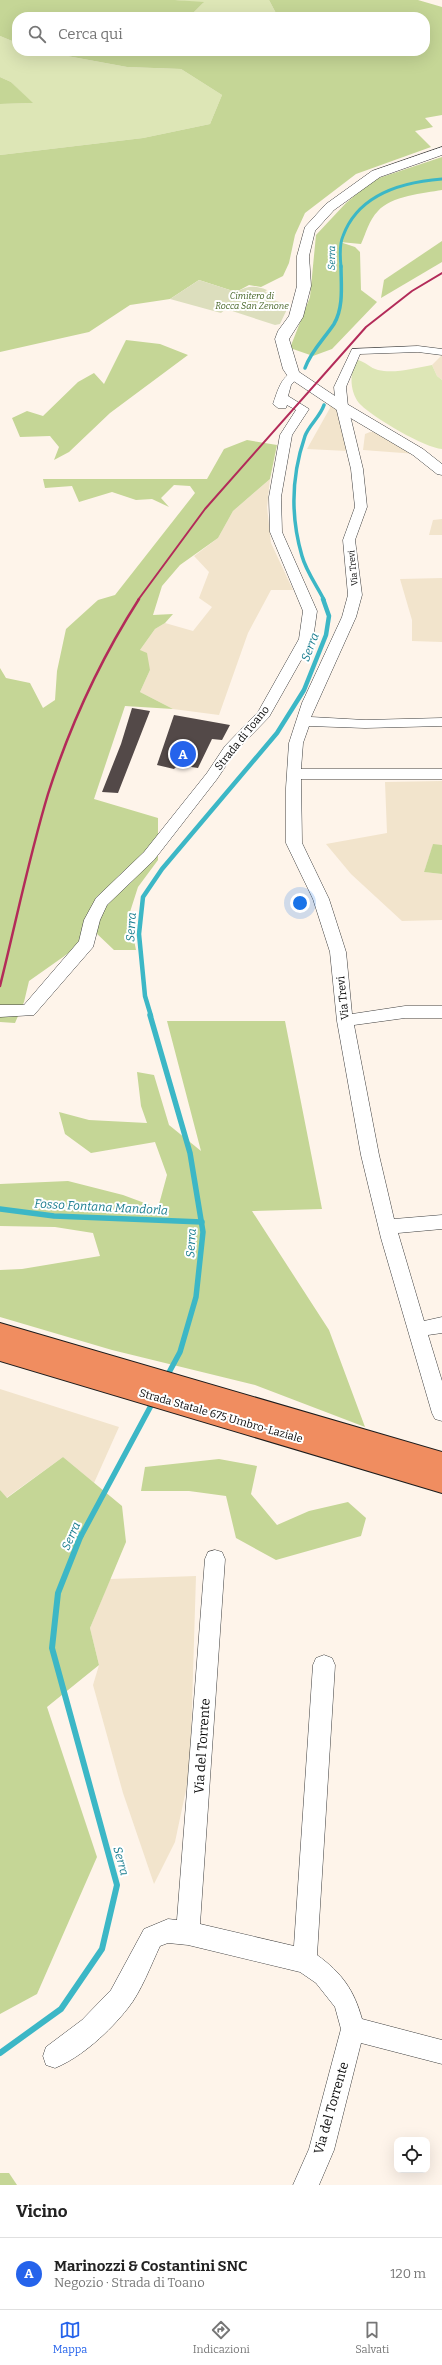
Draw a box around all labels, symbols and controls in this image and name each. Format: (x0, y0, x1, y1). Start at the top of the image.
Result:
search box (12, 12, 430, 56)
icon: search (26, 23, 48, 45)
text: Cerca qui (58, 25, 123, 43)
water label: Serra (326, 245, 338, 270)
park label: Cimitero di Rocca San Zenone (215, 291, 289, 311)
street label: Via Trevi (346, 549, 360, 586)
water label: Serra (298, 631, 322, 663)
street label: Strada di Toano (212, 703, 272, 773)
pin: A (170, 739, 196, 769)
your location (290, 893, 310, 913)
water label: Serra (123, 912, 139, 942)
street label: Via Trevi (334, 975, 352, 1021)
water label: Fosso Fontana Mandorla (34, 1197, 168, 1217)
water label: Serra (183, 1228, 199, 1258)
street label: Strada Statale 675 Umbro-Laziale (138, 1386, 304, 1446)
water label: Serra (59, 1520, 83, 1552)
street label: Via del Torrente (191, 1698, 213, 1794)
water label: Serra (110, 1845, 132, 1877)
street label: Via del Torrente (311, 2060, 351, 2156)
map controls (394, 2137, 430, 2173)
button: locate (394, 2137, 430, 2173)
text: Vicino (16, 2201, 68, 2222)
text: Marinozzi & Costantini SNC (54, 2257, 248, 2275)
text: A (24, 2266, 34, 2281)
text: 120 m (390, 2266, 426, 2281)
text: Negozio · Strada di Toano (54, 2275, 205, 2290)
tab: Mappa (53, 2319, 87, 2356)
tab: Indicazioni (193, 2319, 250, 2356)
tab: Salvati (355, 2319, 389, 2356)

